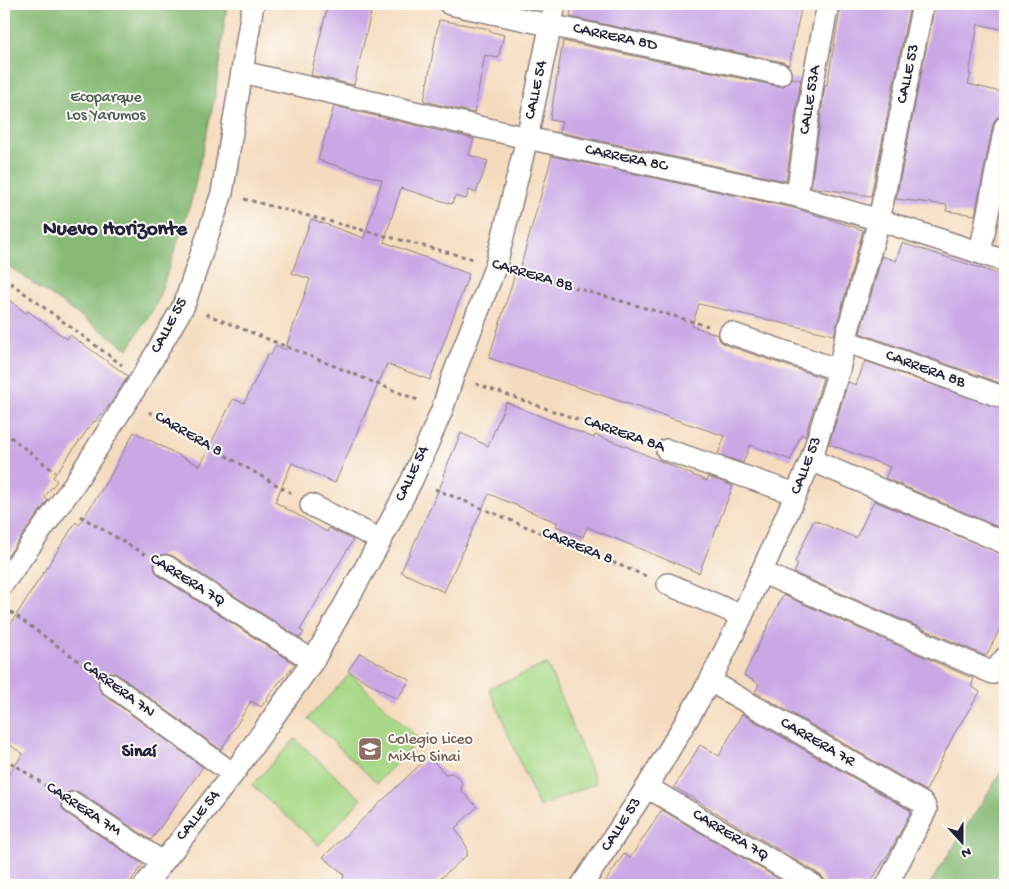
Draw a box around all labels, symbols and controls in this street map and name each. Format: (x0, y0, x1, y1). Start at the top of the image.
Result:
street label: CARRERA 8D (571, 20, 659, 56)
street label: CALLE 53 (893, 43, 925, 105)
street label: CALLE 54 (522, 58, 553, 121)
street label: CALLE 53A (796, 63, 826, 136)
park label: Ecoparque Los Yarumos (67, 89, 147, 126)
street label: CARRERA 8C (583, 141, 670, 177)
district label: Nuevo Horizonte (43, 218, 188, 243)
street label: CARRERA 8B (489, 255, 575, 297)
street label: CALLE 55 (147, 295, 193, 357)
street label: CARRERA 8B (883, 347, 968, 393)
street label: CARRERA 8 (151, 408, 226, 462)
street label: CARRERA 8A (581, 412, 669, 458)
street label: CALLE 53 (787, 434, 827, 498)
street label: CALLE 54 (392, 443, 434, 505)
street label: CARRERA 8 (539, 524, 616, 570)
street label: CARRERA 7Q (146, 550, 229, 612)
street label: CARRERA 7N (78, 657, 158, 723)
street label: CARRERA 7R (776, 714, 858, 772)
place label: Colegio Liceo Mixto Sinai (388, 731, 473, 768)
school or university icon: Colegio Liceo Mixto Sinai (357, 736, 383, 762)
district label: Sinaí (122, 742, 157, 763)
street label: CARRERA 7M (42, 779, 125, 842)
street label: CALLE 54 (173, 787, 225, 845)
street label: CALLE 53 (598, 795, 646, 855)
street label: CARRERA 7Q (688, 806, 772, 866)
north arrow (936, 816, 986, 866)
text: N (958, 842, 973, 861)

